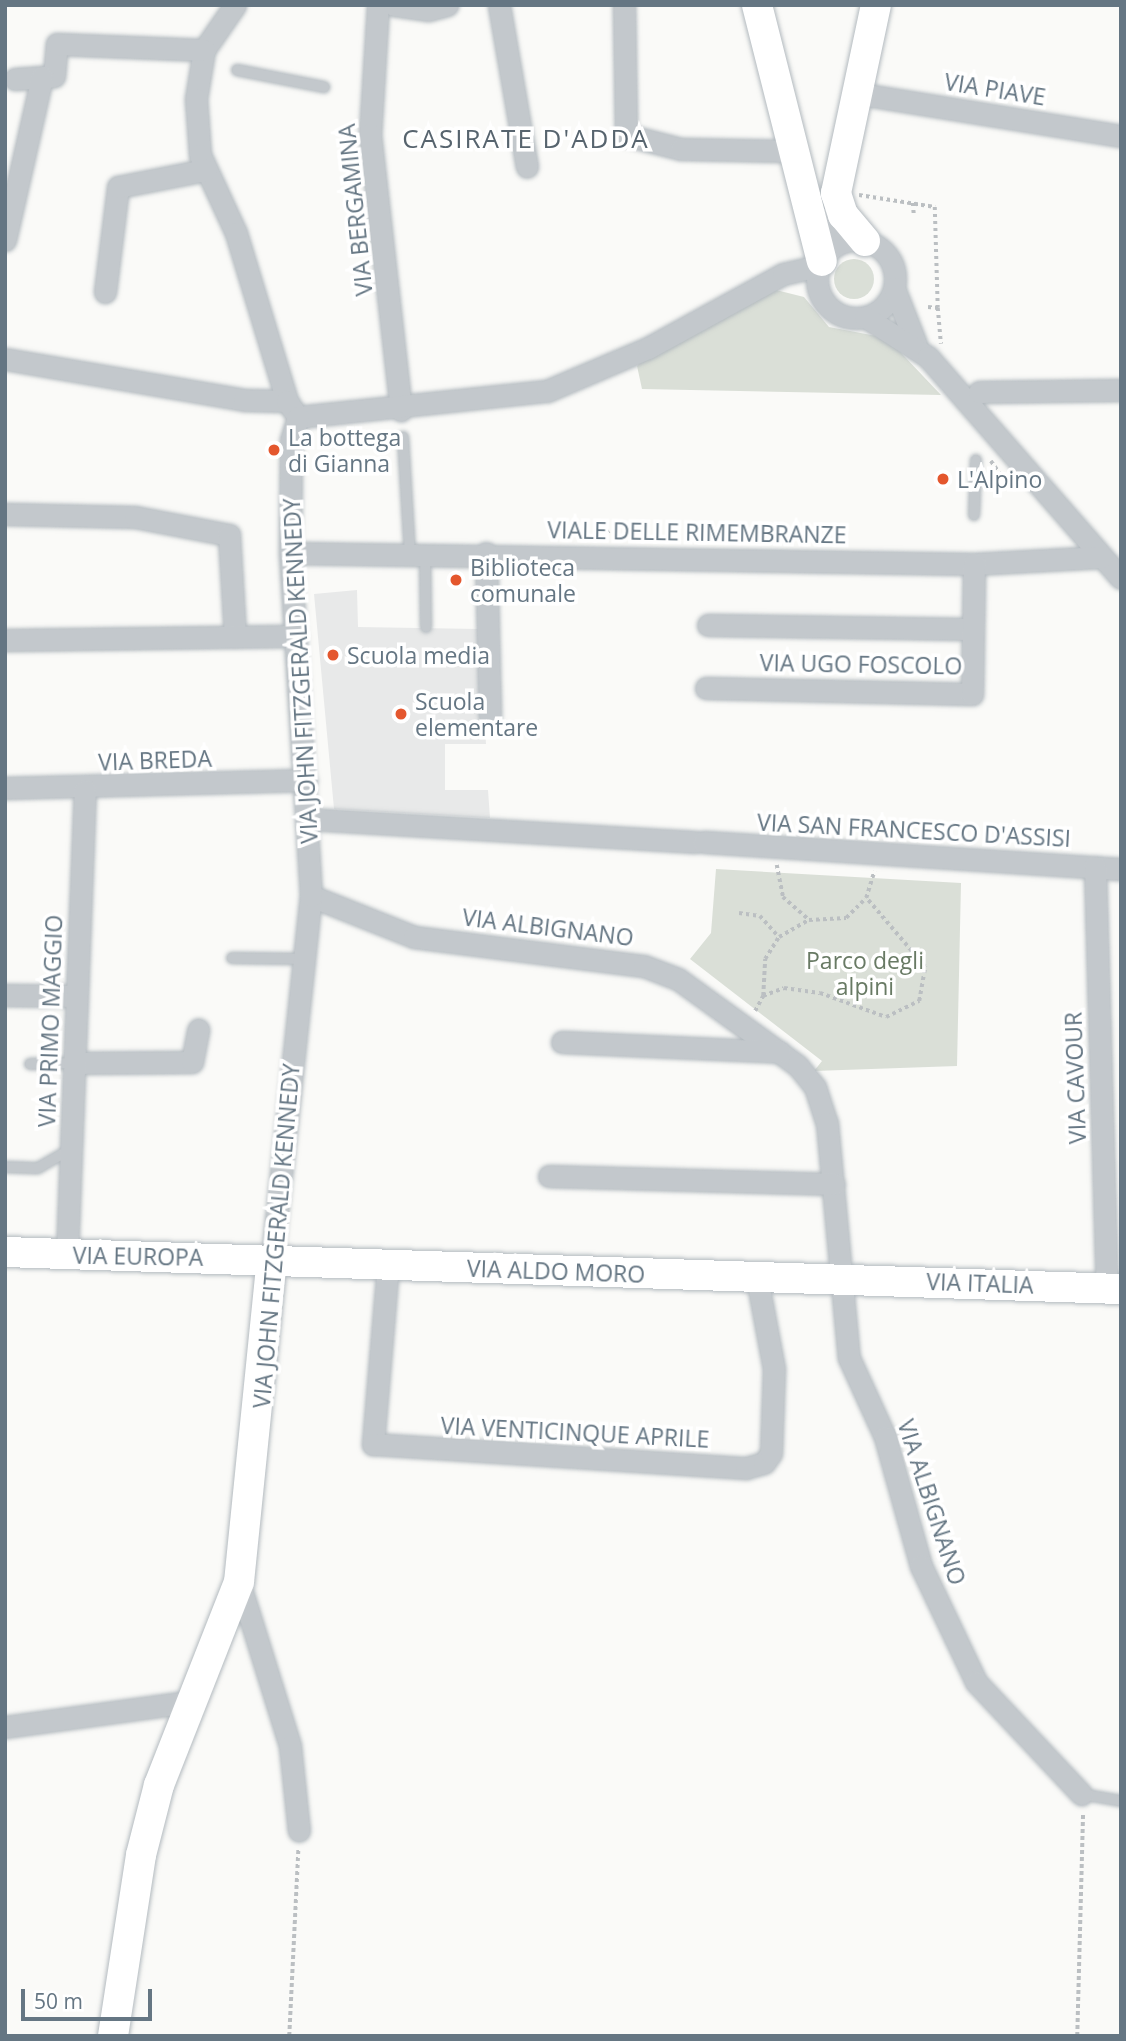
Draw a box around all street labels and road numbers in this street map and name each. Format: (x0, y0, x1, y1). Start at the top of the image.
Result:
street label: VIA PIAVE (942, 67, 1048, 111)
street label: VIA BERGAMINA (332, 123, 378, 297)
street label: VIA JOHN FITZGERALD KENNEDY (277, 498, 323, 844)
street label: VIALE DELLE RIMEMBRANZE (547, 516, 847, 548)
street label: VIA UGO FOSCOLO (759, 648, 963, 680)
street label: VIA BREDA (98, 744, 212, 776)
street label: VIA SAN FRANCESCO D'ASSISI (756, 808, 1072, 852)
street label: VIA ALBIGNANO (461, 903, 635, 951)
street label: VIA PRIMO MAGGIO (32, 914, 68, 1128)
street label: VIA CAVOUR (1059, 1011, 1091, 1145)
street label: VIA JOHN FITZGERALD KENNEDY (247, 1063, 305, 1409)
street label: VIA EUROPA (72, 1241, 204, 1271)
street label: VIA ALDO MORO (466, 1254, 646, 1288)
street label: VIA ITALIA (926, 1267, 1034, 1299)
street label: VIA VENTICINQUE APRILE (440, 1411, 710, 1453)
street label: VIA ALBIGNANO (892, 1416, 972, 1588)

